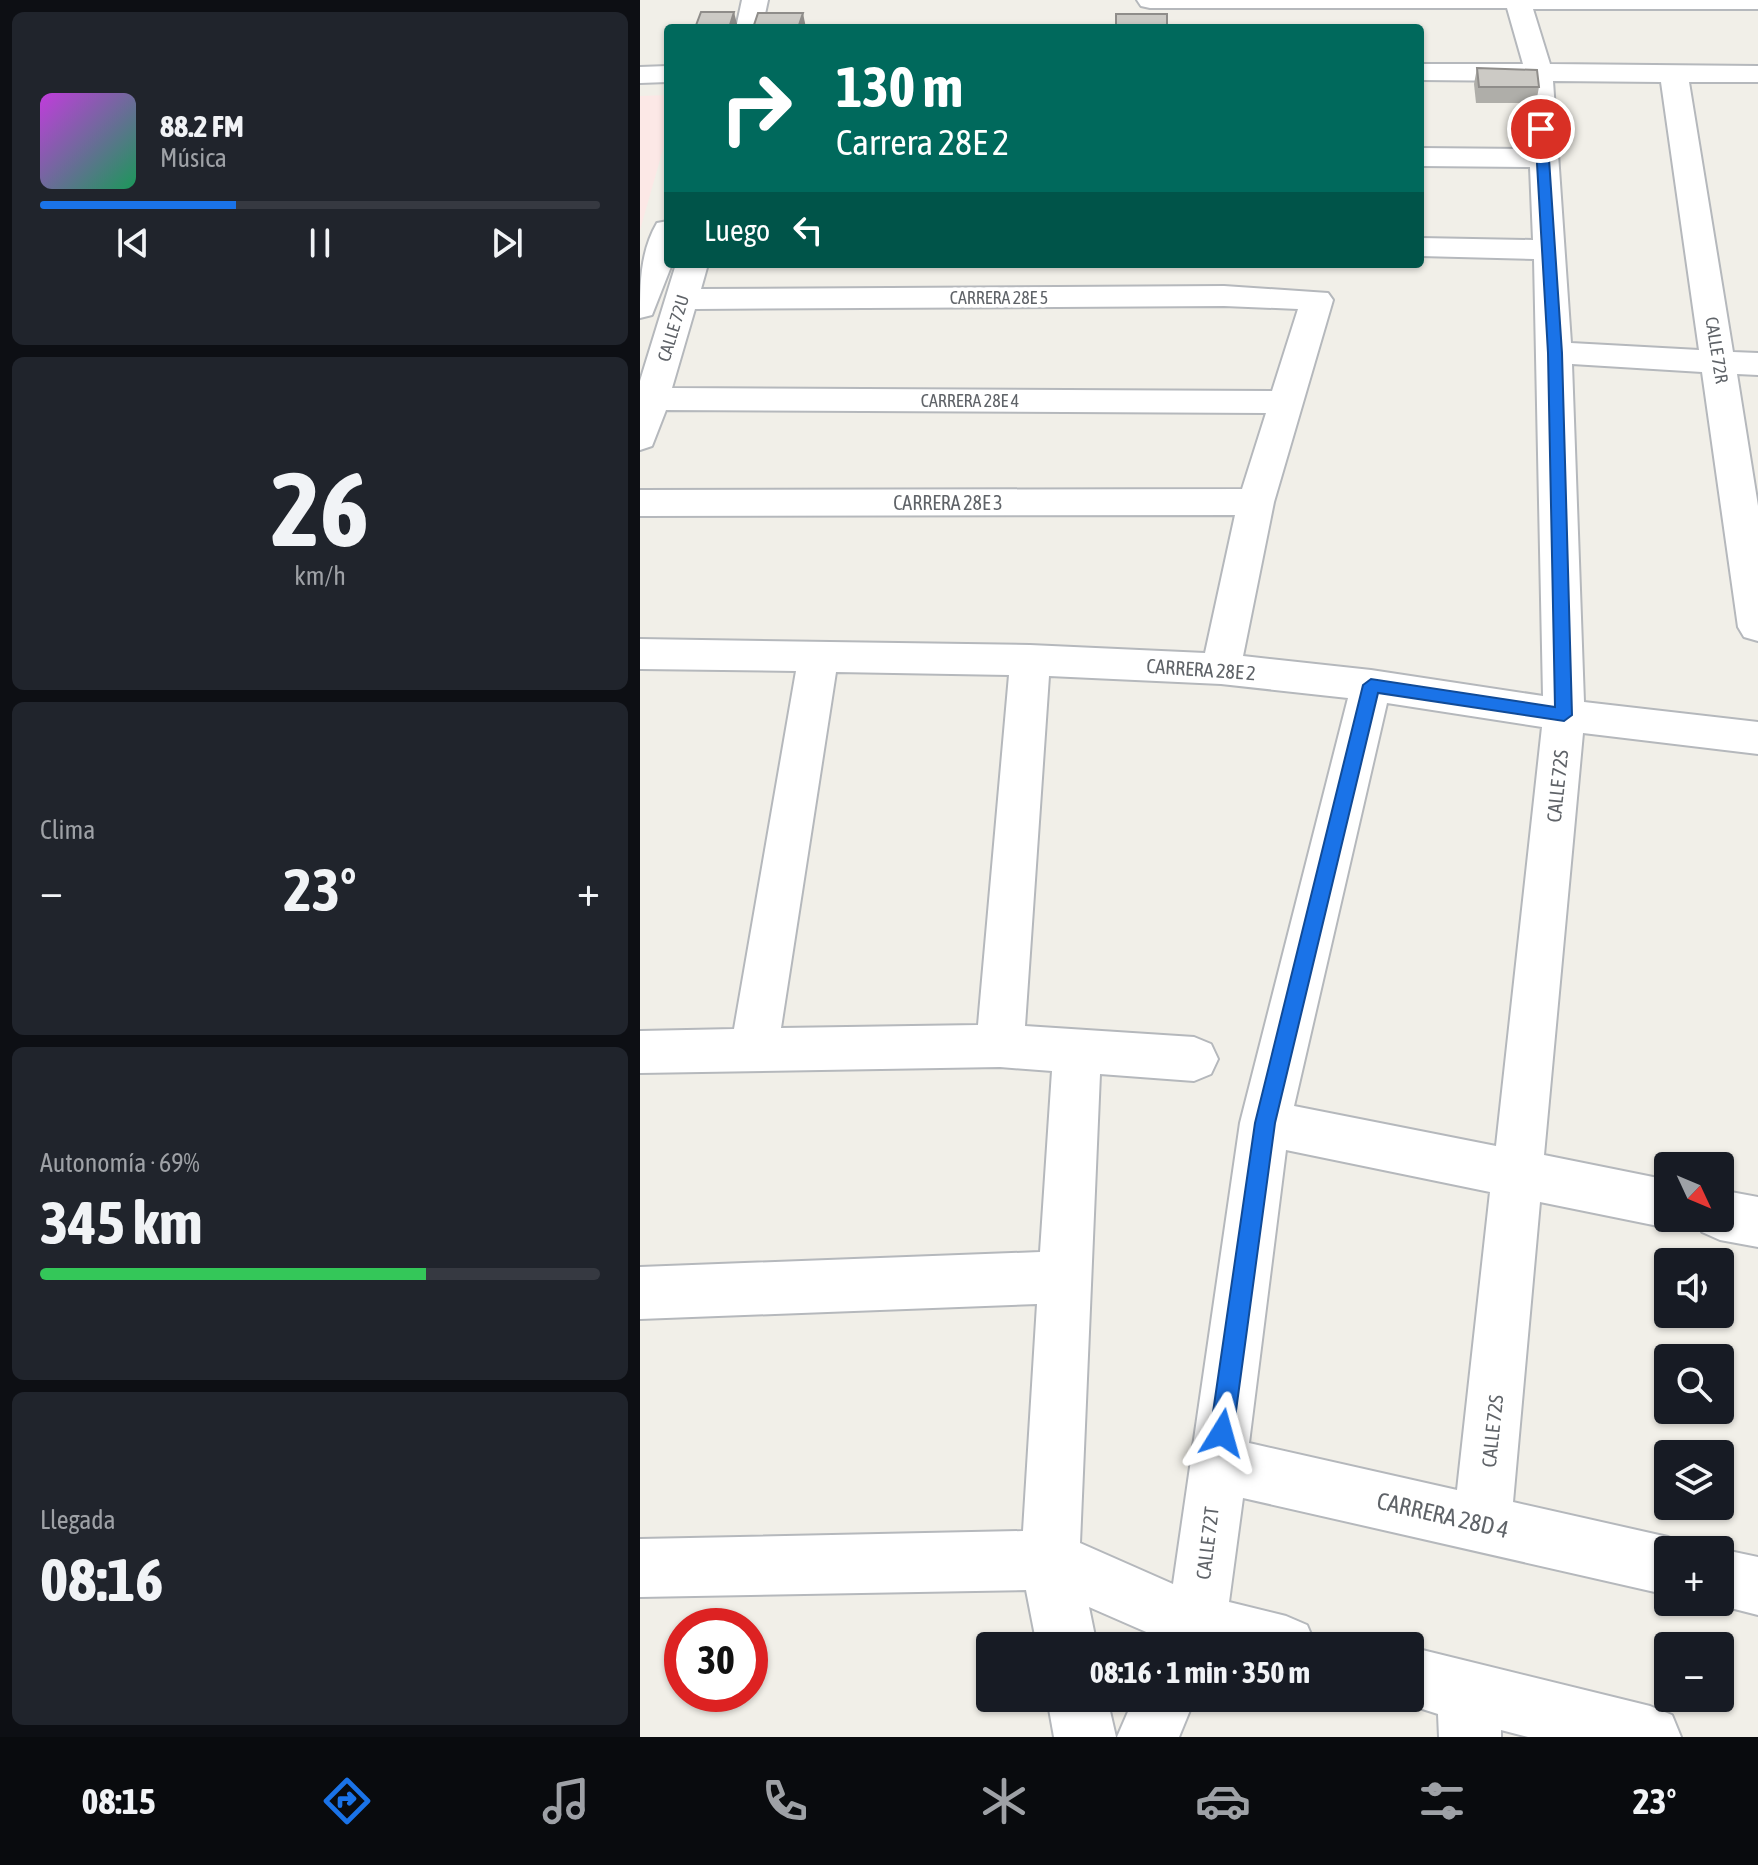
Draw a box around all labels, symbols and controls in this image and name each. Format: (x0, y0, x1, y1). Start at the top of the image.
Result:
text: 130 m (836, 55, 963, 119)
icon: right (704, 56, 808, 160)
pin (1507, 95, 1575, 163)
icon: arrive (1519, 107, 1563, 151)
text: 88.2 FM (160, 109, 244, 143)
text: Carrera 28E 2 (836, 121, 1009, 163)
text: Música (160, 143, 227, 173)
icon: left (786, 208, 830, 252)
text: Luego (704, 213, 770, 247)
icon: previous (111, 221, 155, 265)
icon: pause (298, 221, 342, 265)
icon: next (485, 221, 529, 265)
street label: CARRERA 28E 5 (950, 287, 1048, 308)
street label: CALLE 72U (653, 292, 693, 364)
street label: CALLE 72R (1701, 315, 1733, 385)
street label: CARRERA 28E 4 (921, 390, 1019, 411)
text: 26 (271, 449, 369, 568)
street label: CARRERA 28E 3 (893, 491, 1003, 514)
text: km/h (294, 561, 346, 591)
street label: CARRERA 28E 2 (1146, 654, 1256, 684)
street label: CALLE 72S (1542, 749, 1572, 823)
text: Clima (40, 815, 95, 845)
text: 23° (284, 855, 356, 924)
text: − (40, 865, 63, 915)
text: + (577, 865, 600, 915)
text: Autonomía · 69% (40, 1148, 200, 1178)
north arrow (1654, 1152, 1734, 1232)
map controls (1654, 1152, 1734, 1712)
text: 345 km (40, 1188, 202, 1257)
button: sound (1654, 1248, 1734, 1328)
button: search (1654, 1344, 1734, 1424)
position arrow (1180, 1391, 1264, 1475)
street label: CALLE 72S (1477, 1394, 1507, 1468)
button: layers (1654, 1440, 1734, 1520)
street label: CARRERA 28D 4 (1374, 1487, 1512, 1543)
text: Llegada (40, 1505, 116, 1535)
street label: CALLE 72T (1191, 1505, 1223, 1581)
button: + (1654, 1536, 1734, 1616)
text: 08:16 (40, 1545, 163, 1614)
speed limit sign: 30 (664, 1608, 768, 1712)
button: − (1654, 1632, 1734, 1712)
text: 08:16 · 1 min · 350 m (1090, 1655, 1310, 1689)
icon: directions (319, 1773, 375, 1829)
icon: music (538, 1773, 594, 1829)
icon: phone (757, 1773, 813, 1829)
icon: climate (976, 1773, 1032, 1829)
icon: car (1195, 1773, 1251, 1829)
icon: filters (1414, 1773, 1470, 1829)
text: 08:15 (82, 1780, 156, 1822)
text: 23° (1633, 1780, 1676, 1822)

